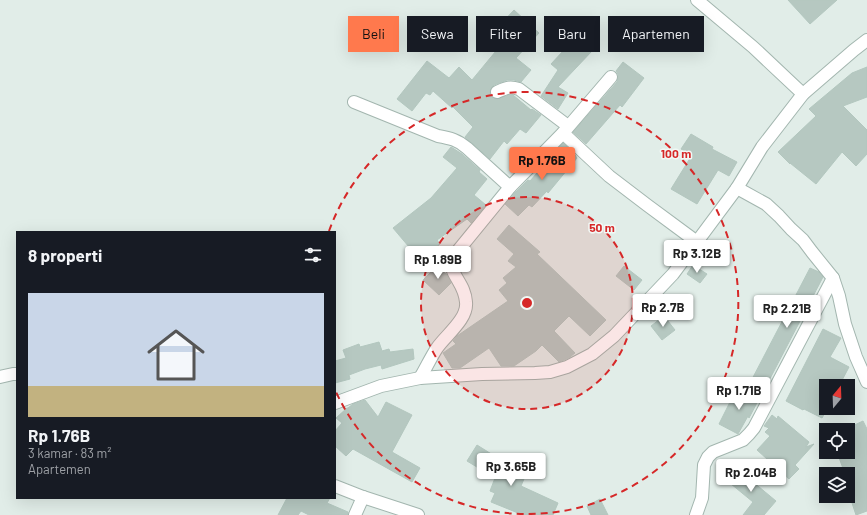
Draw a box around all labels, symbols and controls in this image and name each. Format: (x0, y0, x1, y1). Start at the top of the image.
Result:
chip: Beli (348, 16, 399, 52)
chip: Sewa (407, 16, 468, 52)
chip: Filter (476, 16, 536, 52)
chip: Baru (544, 16, 600, 52)
chip: Apartemen (608, 16, 704, 52)
text: 100 m (661, 146, 691, 160)
pin: Rp 1.76B (501, 147, 583, 181)
text: Rp 1.76B (518, 152, 566, 168)
text: 50 m (589, 220, 615, 234)
pin: Rp 3.12B (656, 240, 738, 274)
icon: filters (302, 244, 324, 266)
text: 8 properti (28, 245, 102, 265)
text: Rp 3.12B (673, 245, 721, 261)
pin: Rp 1.89B (397, 246, 479, 280)
text: Rp 1.89B (414, 251, 462, 267)
pin: Rp 2.7B (626, 294, 700, 328)
pin: Rp 2.21B (746, 295, 828, 329)
centre of rings (520, 296, 534, 310)
text: Rp 2.7B (641, 299, 685, 315)
text: Rp 2.21B (763, 300, 811, 316)
icon: home (140, 319, 212, 391)
pin: Rp 1.71B (698, 377, 780, 411)
north arrow (819, 379, 855, 415)
map controls (819, 379, 855, 503)
text: Rp 1.71B (716, 382, 762, 398)
button: locate (819, 423, 855, 459)
text: Rp 1.76B (28, 425, 90, 445)
text: 3 kamar · 83 m² (28, 445, 111, 461)
pin: Rp 3.65B (470, 453, 552, 487)
text: Rp 3.65B (486, 458, 536, 474)
pin: Rp 2.04B (710, 459, 792, 493)
text: Apartemen (28, 461, 91, 477)
text: Rp 2.04B (725, 464, 777, 480)
button: layers (819, 467, 855, 503)

